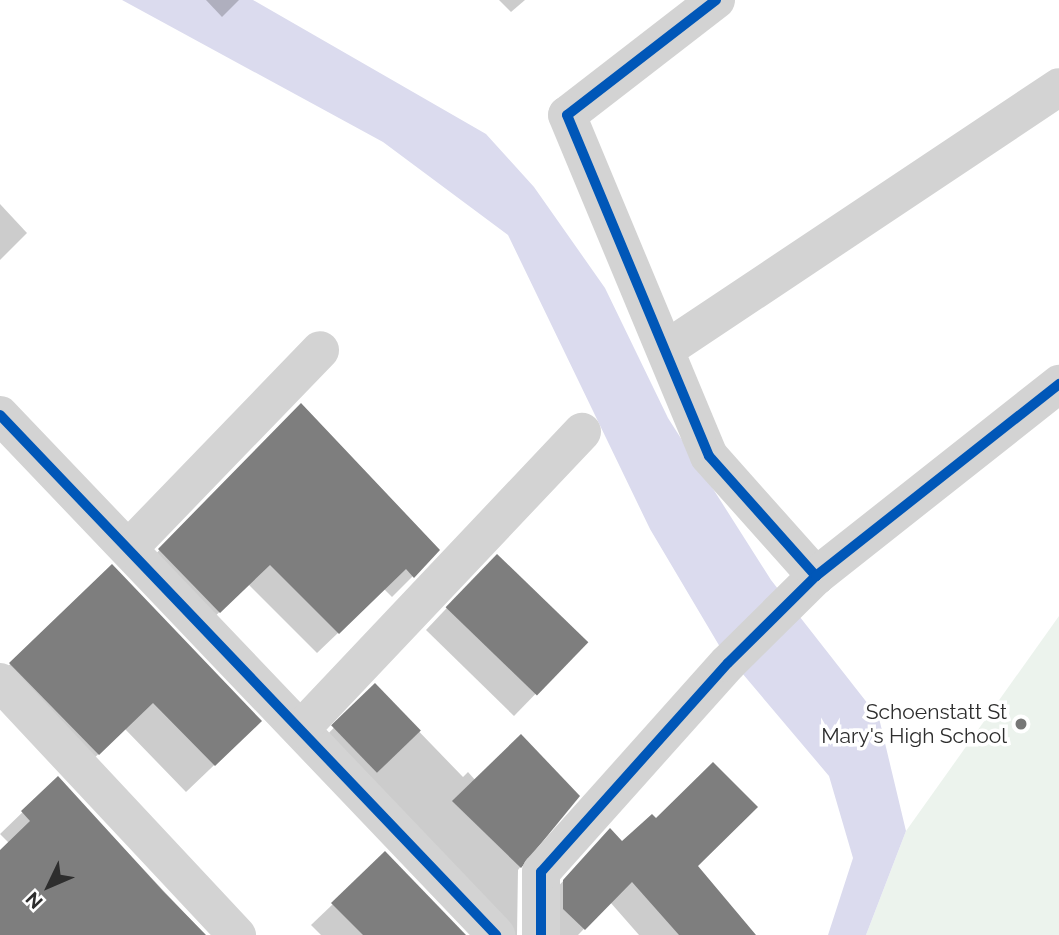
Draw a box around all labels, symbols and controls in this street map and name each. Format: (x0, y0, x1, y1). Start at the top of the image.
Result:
place label: Schoenstatt St Mary's High School (821, 699, 1007, 749)
marker: Schoenstatt St Mary's High School (1013, 716, 1029, 732)
north arrow (14, 851, 84, 921)
text: N (21, 888, 47, 913)

